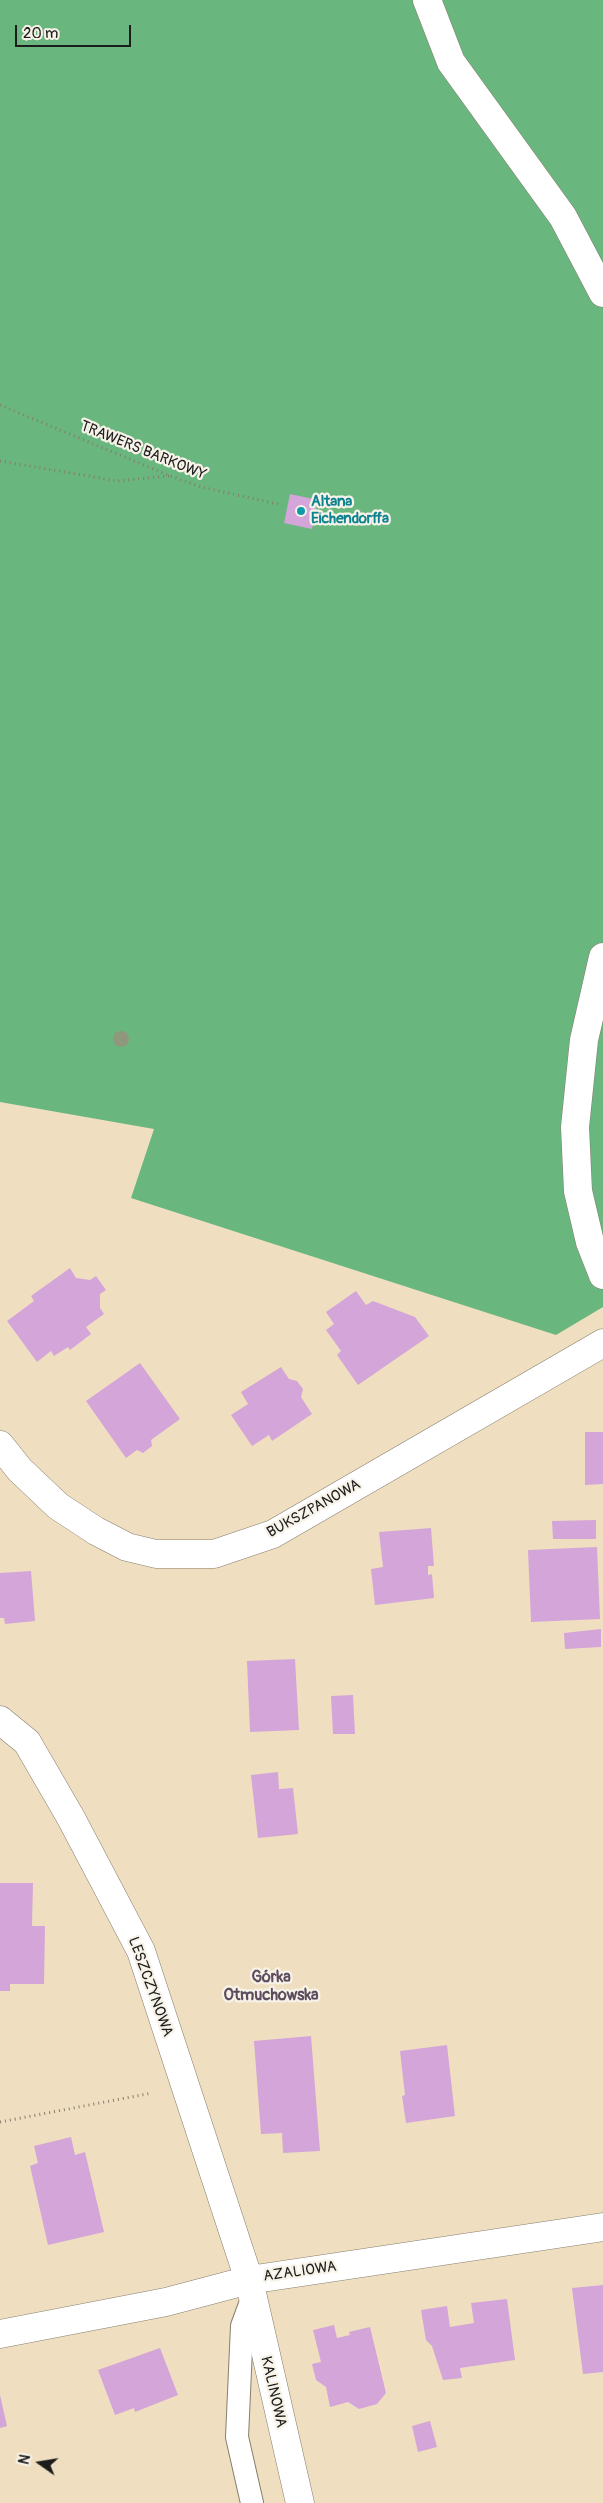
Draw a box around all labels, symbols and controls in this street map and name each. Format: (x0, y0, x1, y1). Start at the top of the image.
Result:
scale bar (18, 15, 134, 47)
text: 20 m (23, 24, 58, 43)
street label: TRAWERS BARKOWY (77, 418, 209, 484)
place label: Altana Eichendorffa (311, 493, 389, 528)
marker: Altana Eichendorffa (295, 505, 307, 517)
street label: BUKSZPANOWA (264, 1476, 364, 1542)
street label: LESZCZYNOWA (124, 1935, 176, 2039)
district label: Górka Otmuchowska (224, 1968, 318, 2006)
street label: AZALIOWA (262, 2258, 338, 2286)
street label: KALINOWA (256, 2355, 290, 2429)
north arrow (15, 2438, 65, 2488)
text: N (16, 2453, 34, 2466)

